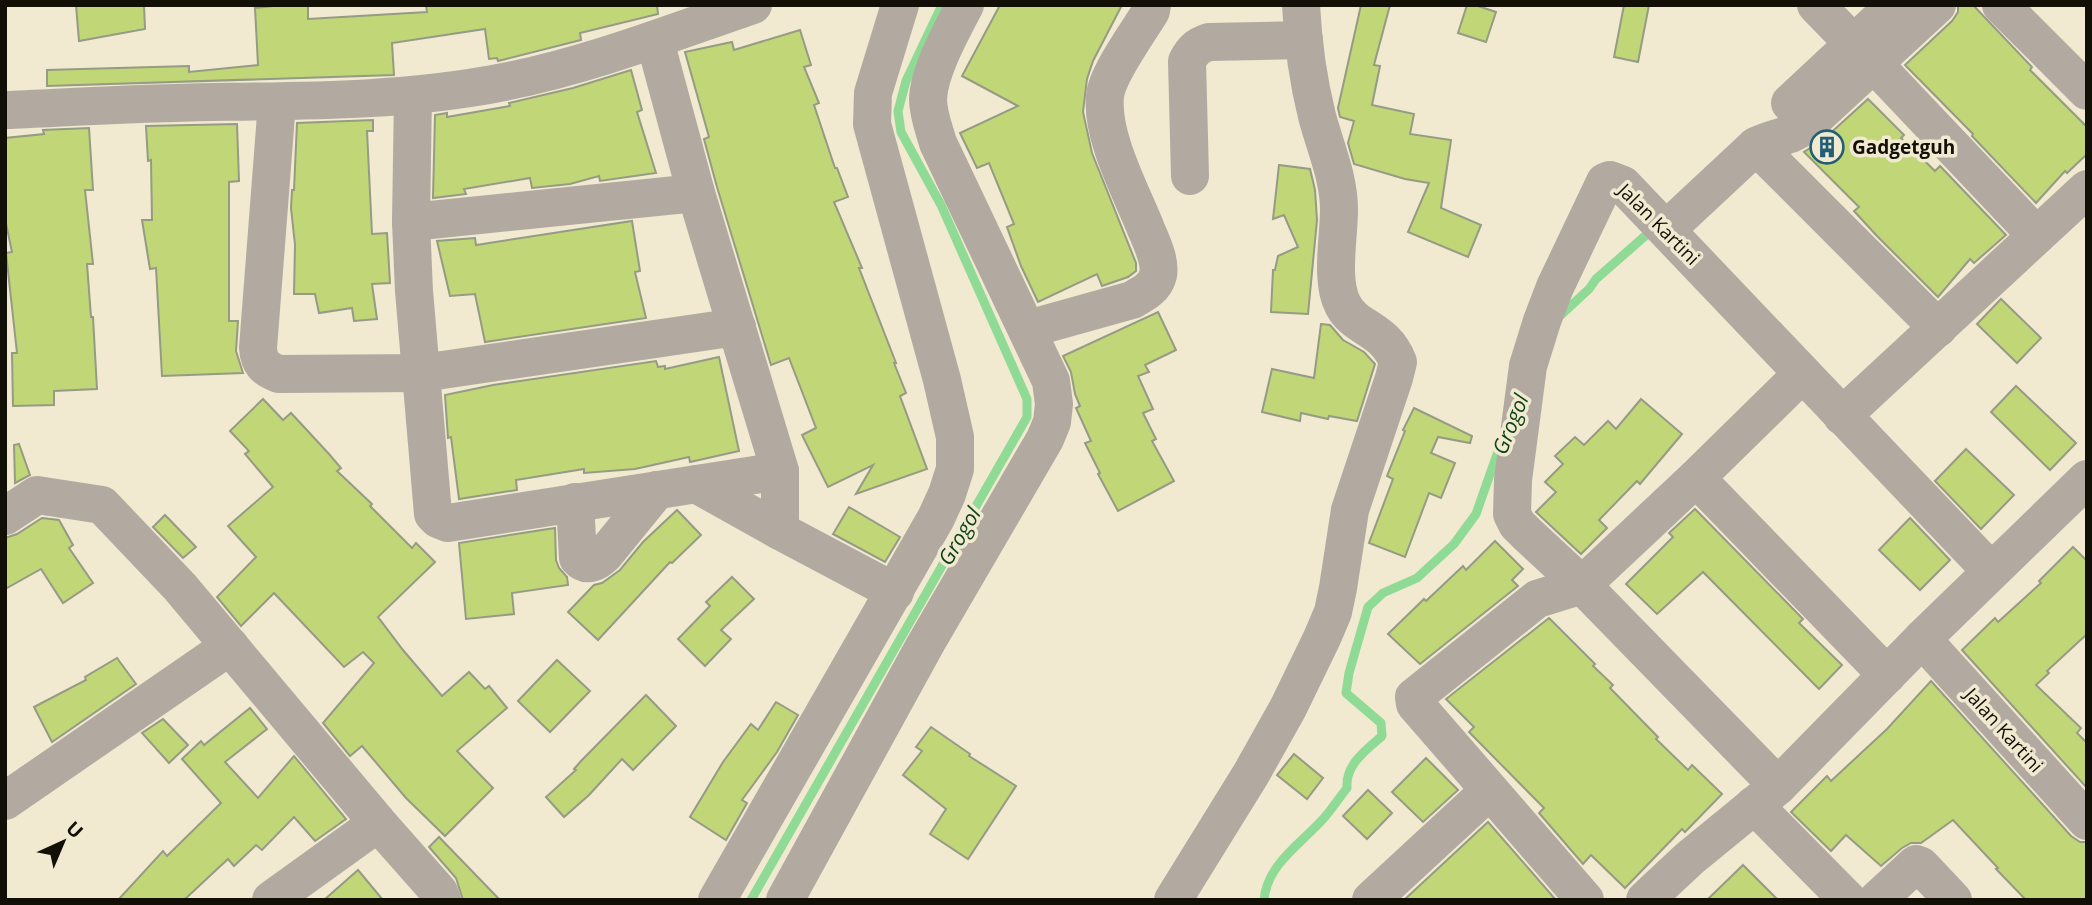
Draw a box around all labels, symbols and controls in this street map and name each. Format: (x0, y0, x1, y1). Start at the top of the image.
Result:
building icon: Gadgetguh (1808, 128, 1846, 166)
place label: Gadgetguh (1852, 134, 1955, 160)
street label: Jalan Kartini (1611, 176, 1706, 271)
water label: Grogol (1485, 389, 1535, 458)
water label: Grogol (931, 501, 987, 570)
street label: Jalan Kartini (1958, 681, 2049, 778)
north arrow (28, 807, 98, 877)
text: U (61, 815, 89, 844)

